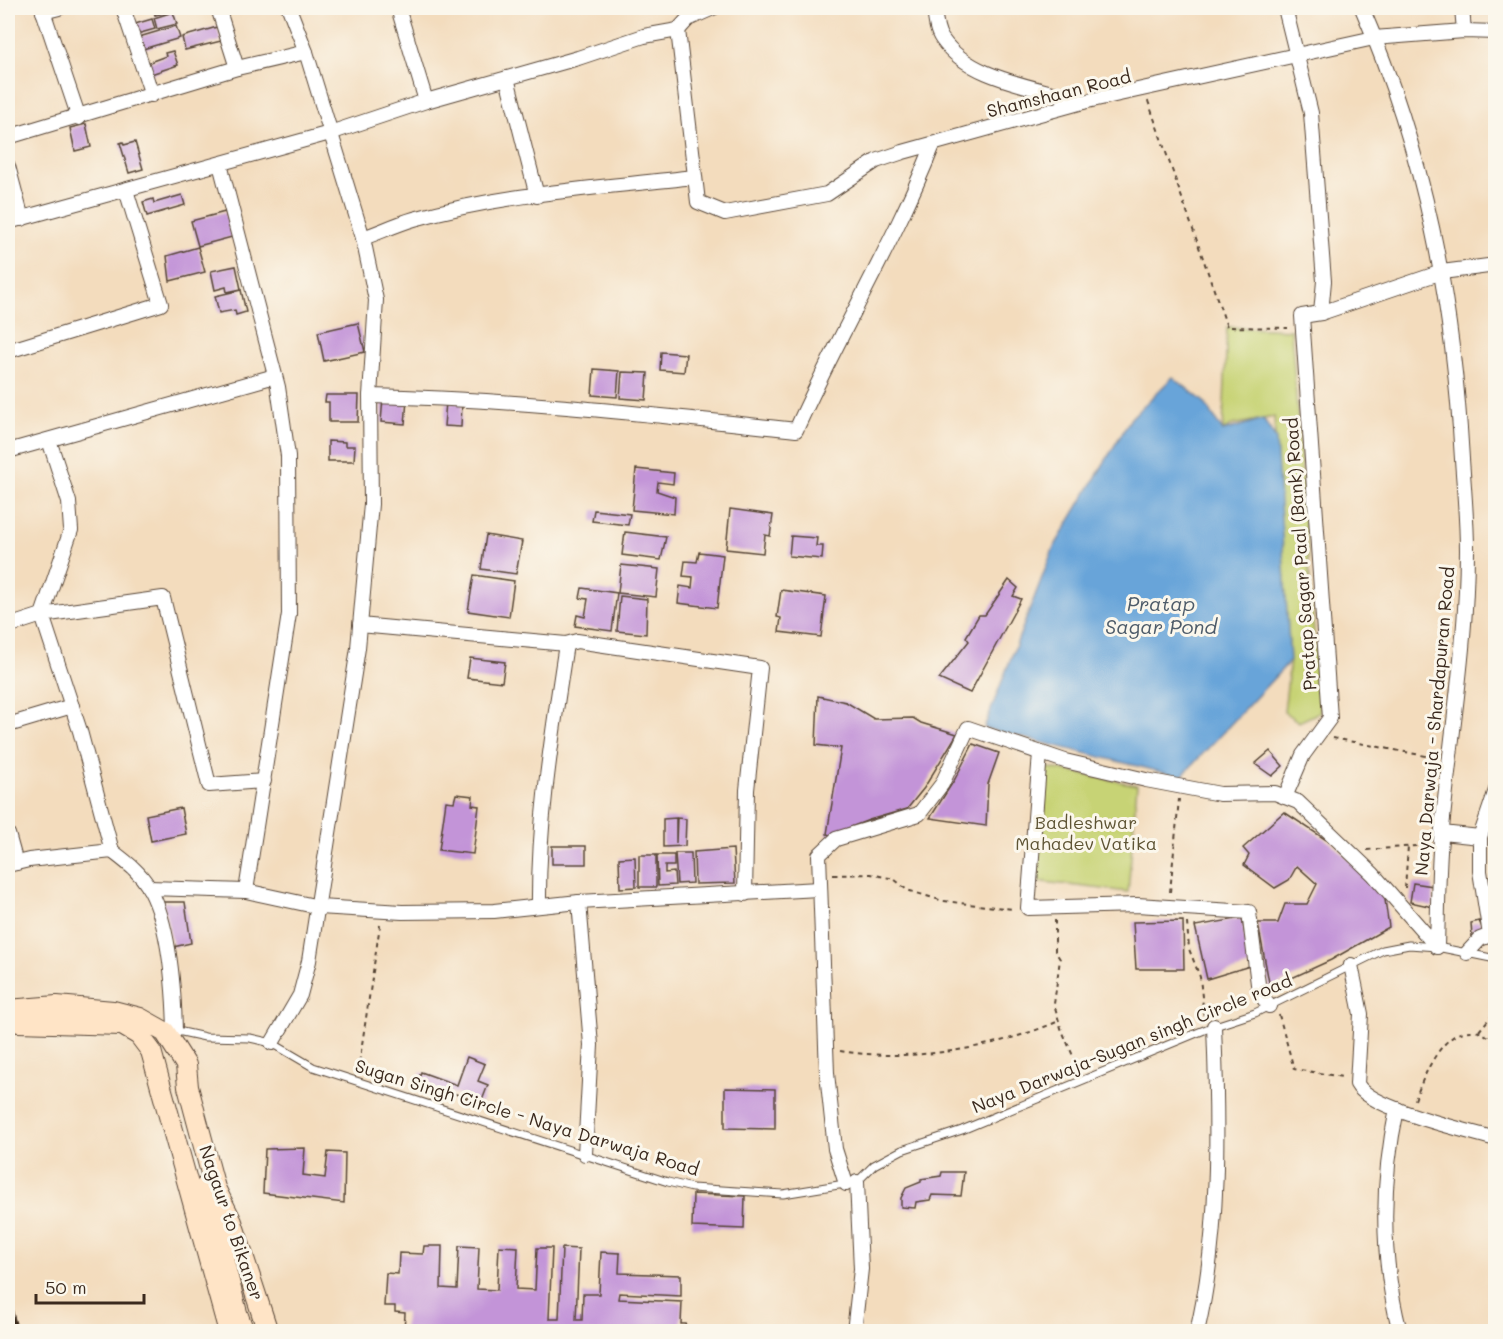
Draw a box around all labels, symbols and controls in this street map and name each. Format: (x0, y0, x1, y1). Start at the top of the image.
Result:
street label: Shamshaan Road (984, 64, 1133, 123)
street label: Pratap Sagar Paal (Bank) Road (1278, 417, 1322, 691)
street label: Naya Darwaja - Shardapuran Road (1409, 565, 1459, 876)
water label: Pratap Sagar Pond (1105, 590, 1218, 639)
park label: Badleshwar Mahadev Vatika (1015, 810, 1157, 855)
street label: Naya Darwaja-Sugan singh Circle road (968, 968, 1295, 1118)
street label: Sugan Singh Circle - Naya Darwaja Road (352, 1053, 702, 1181)
street label: Nagaur to Bikaner (194, 1142, 270, 1304)
scale bar (36, 1267, 144, 1305)
text: 50 m (45, 1275, 87, 1299)

